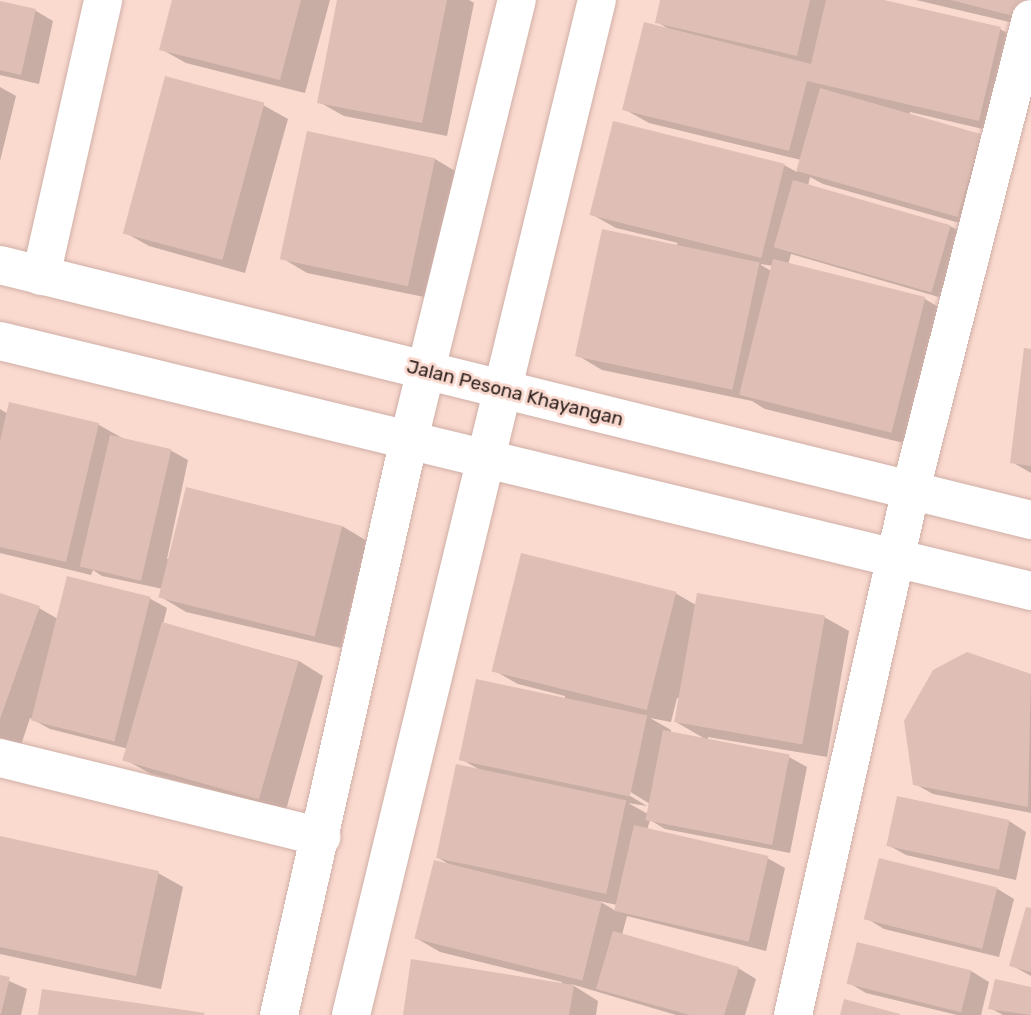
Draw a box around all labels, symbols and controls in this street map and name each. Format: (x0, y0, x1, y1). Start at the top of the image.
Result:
street label: Jalan Pesona Khayangan (404, 355, 626, 431)

